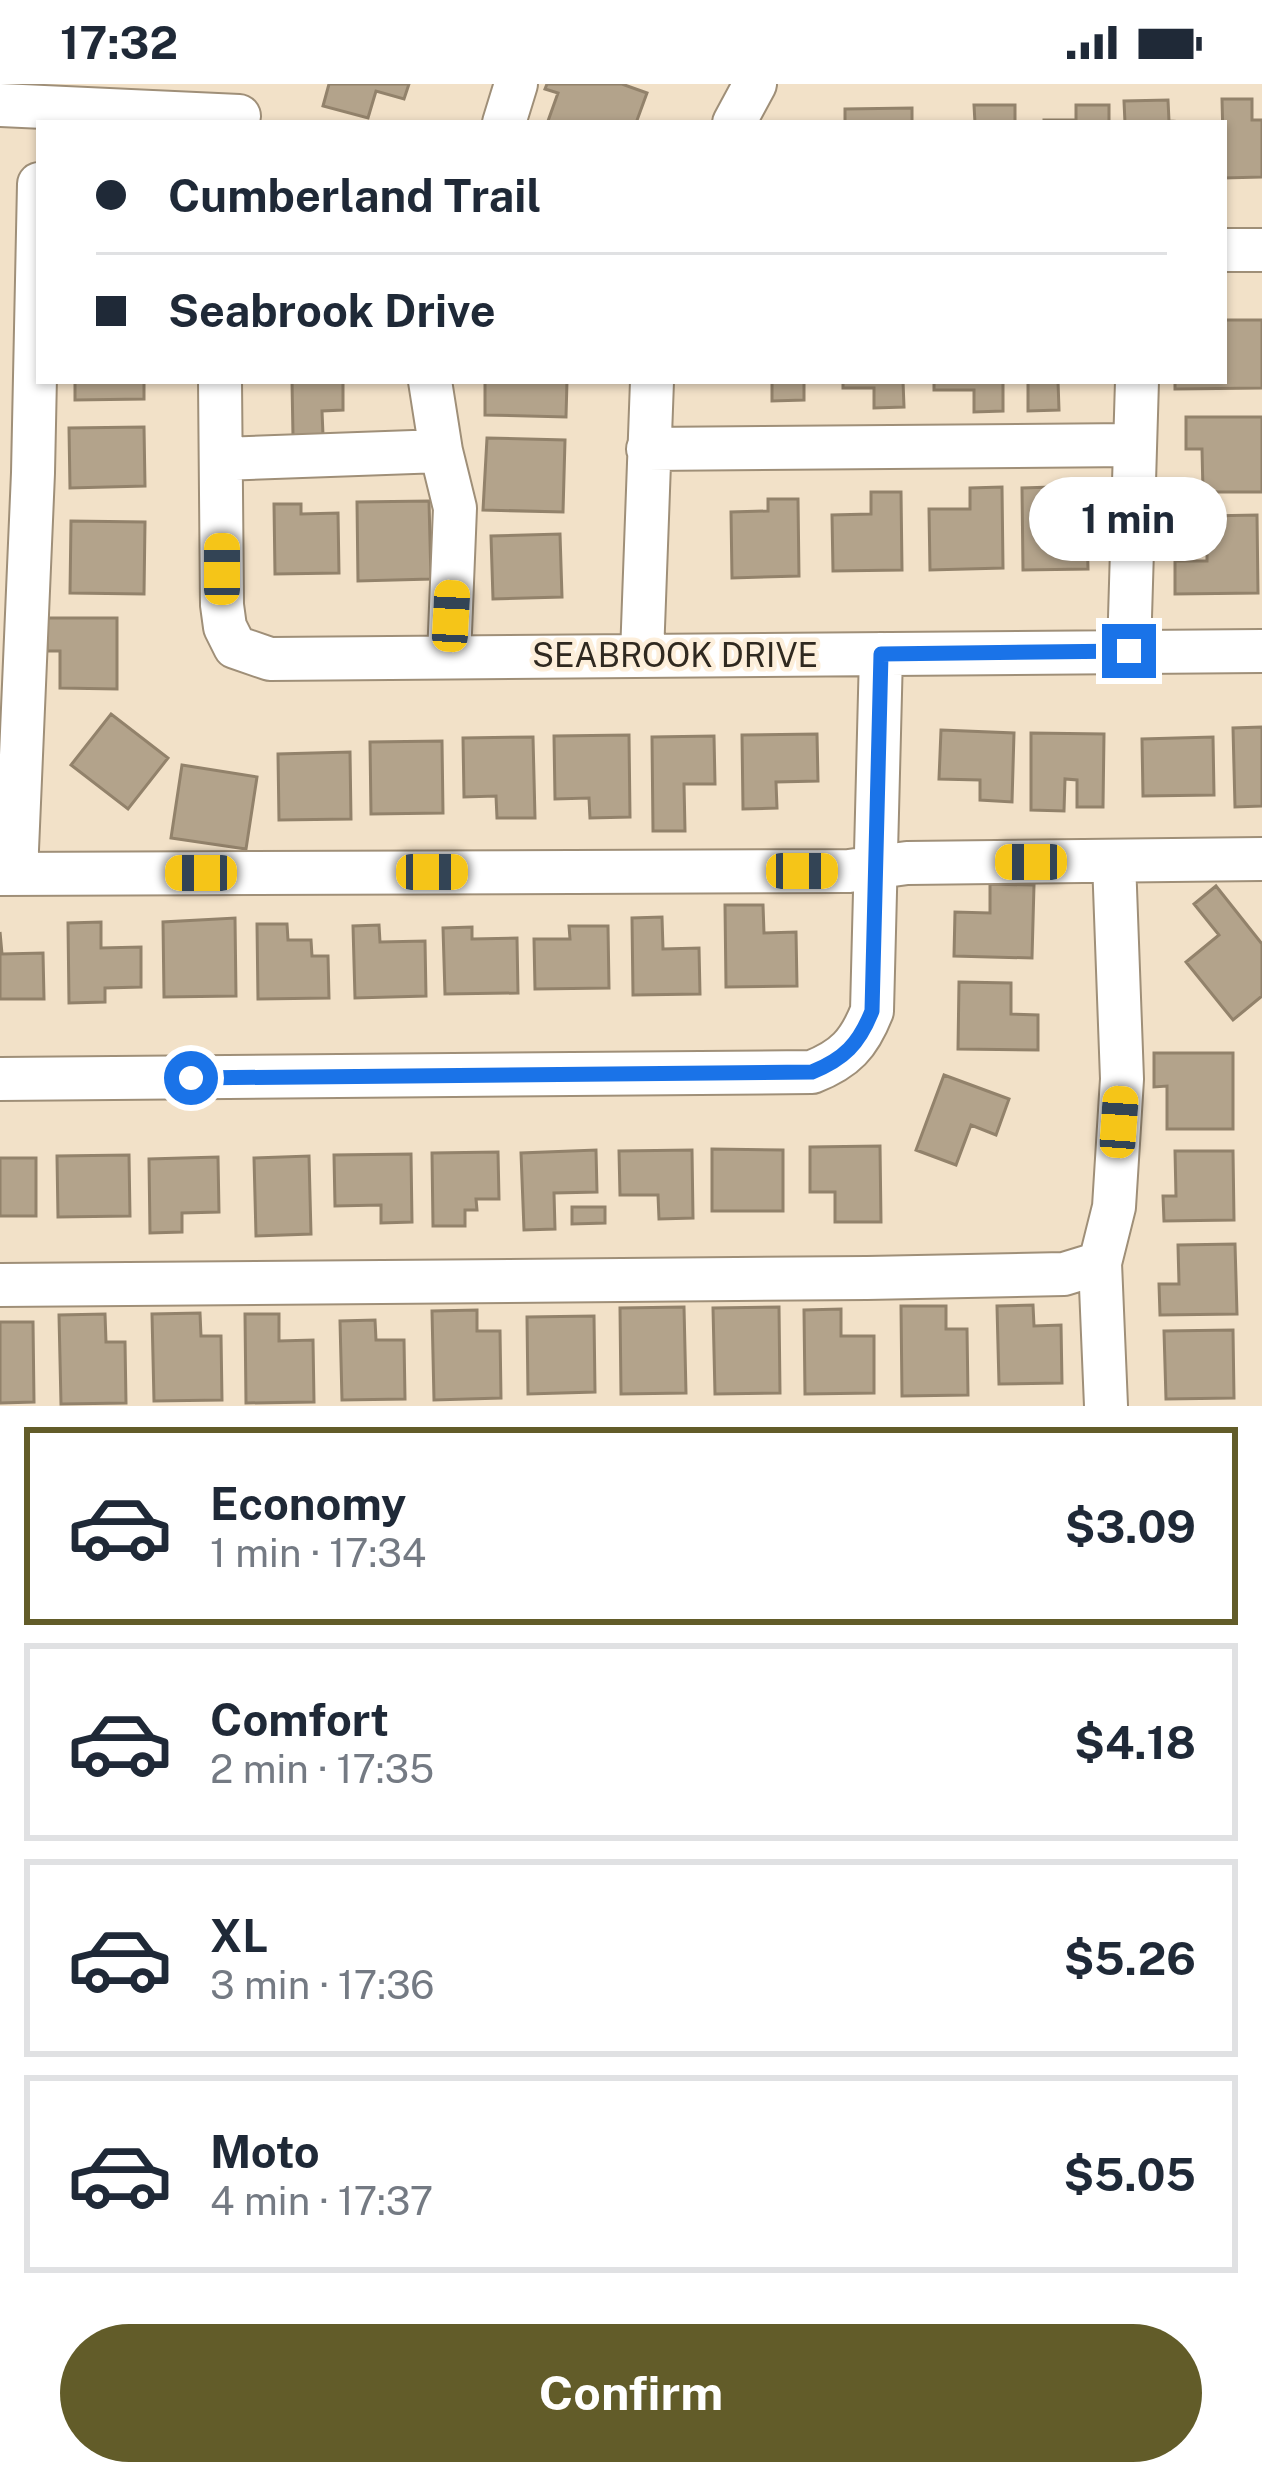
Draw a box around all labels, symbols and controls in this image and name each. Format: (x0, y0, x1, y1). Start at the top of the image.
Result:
text: 17:32 (60, 16, 178, 69)
text: Cumberland Trail (168, 169, 541, 222)
text: Seabrook Drive (168, 284, 496, 337)
callout: 1 min (1030, 477, 1228, 561)
text: 1 min (1081, 496, 1175, 542)
car (204, 533, 240, 605)
car (431, 579, 471, 653)
route end (1102, 624, 1156, 678)
street label: SEABROOK DRIVE (532, 636, 818, 674)
car (995, 844, 1067, 880)
car (766, 853, 838, 889)
car (396, 854, 468, 890)
car (165, 855, 237, 891)
route start (164, 1051, 218, 1105)
car (1099, 1085, 1139, 1159)
icon: car (66, 1472, 174, 1580)
text: Economy (210, 1477, 406, 1530)
text: $3.09 (1065, 1500, 1196, 1553)
text: 1 min · 17:34 (210, 1530, 426, 1576)
icon: car (66, 1688, 174, 1796)
text: Comfort (210, 1693, 389, 1746)
text: $4.18 (1074, 1716, 1196, 1769)
text: 2 min · 17:35 (210, 1746, 434, 1792)
icon: car (66, 1904, 174, 2012)
text: XL (210, 1909, 268, 1962)
text: $5.26 (1064, 1932, 1196, 1985)
text: 3 min · 17:36 (210, 1962, 435, 2008)
icon: car (66, 2120, 174, 2228)
text: Moto (210, 2125, 320, 2178)
text: $5.05 (1063, 2148, 1196, 2201)
text: 4 min · 17:37 (210, 2178, 433, 2224)
button: Confirm (60, 2324, 1202, 2462)

